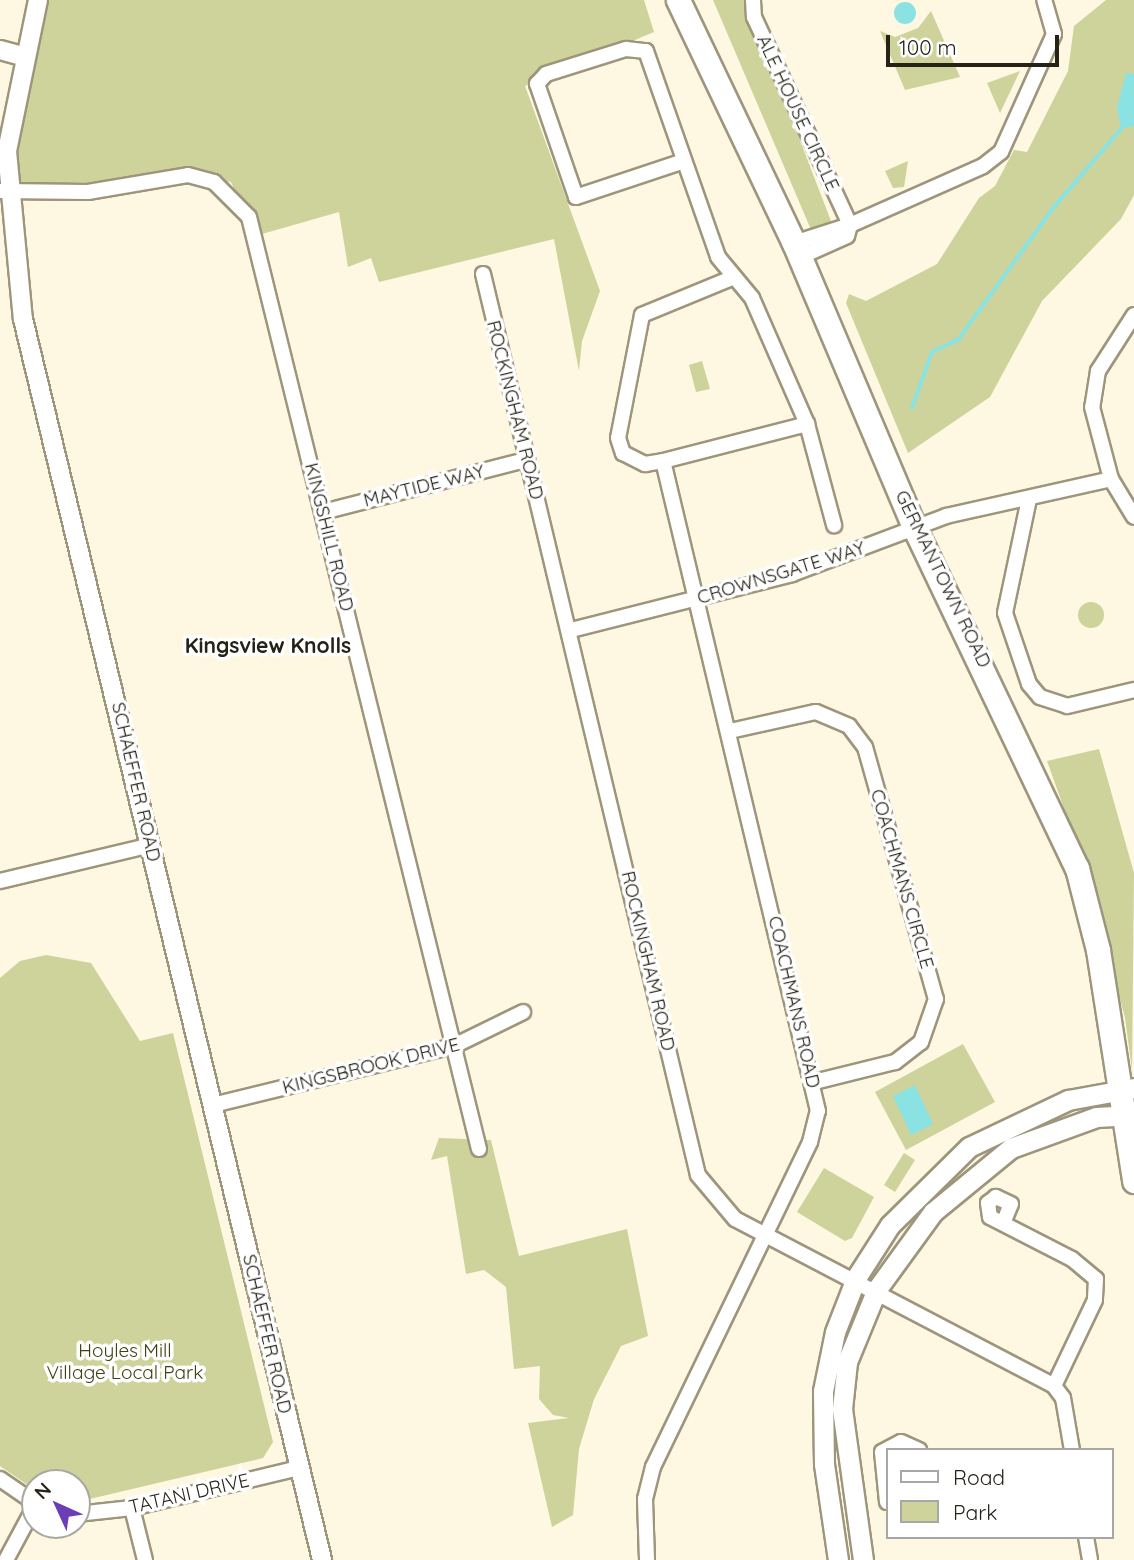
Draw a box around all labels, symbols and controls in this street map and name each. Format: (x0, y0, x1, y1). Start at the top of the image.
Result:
scale bar (889, 21, 1062, 65)
street label: ALE HOUSE CIRCLE (752, 31, 844, 195)
text: 100 m (899, 34, 957, 60)
street label: ROCKINGHAM ROAD (482, 318, 548, 502)
street label: KINGSHILL ROAD (300, 460, 358, 614)
street label: MAYTIDE WAY (361, 460, 487, 512)
street label: GERMANTOWN ROAD (890, 487, 996, 671)
street label: CROWNSGATE WAY (694, 537, 868, 609)
district label: Kingsview Knolls (185, 632, 351, 658)
street label: SCHAEFFER ROAD (107, 700, 165, 864)
street label: COACHMANS CIRCLE (865, 787, 939, 971)
street label: ROCKINGHAM ROAD (616, 869, 680, 1053)
street label: COACHMANS ROAD (763, 914, 825, 1090)
street label: KINGSBROOK DRIVE (280, 1033, 462, 1099)
street label: SCHAEFFER ROAD (238, 1252, 296, 1416)
park label: Hoyles Mill Village Local Park (46, 1340, 204, 1384)
legend (886, 1448, 1113, 1539)
text: Road (953, 1464, 1005, 1490)
north arrow (21, 1469, 91, 1539)
street label: TATANI DRIVE (126, 1469, 252, 1519)
text: N (29, 1477, 56, 1504)
text: Park (953, 1499, 997, 1525)

